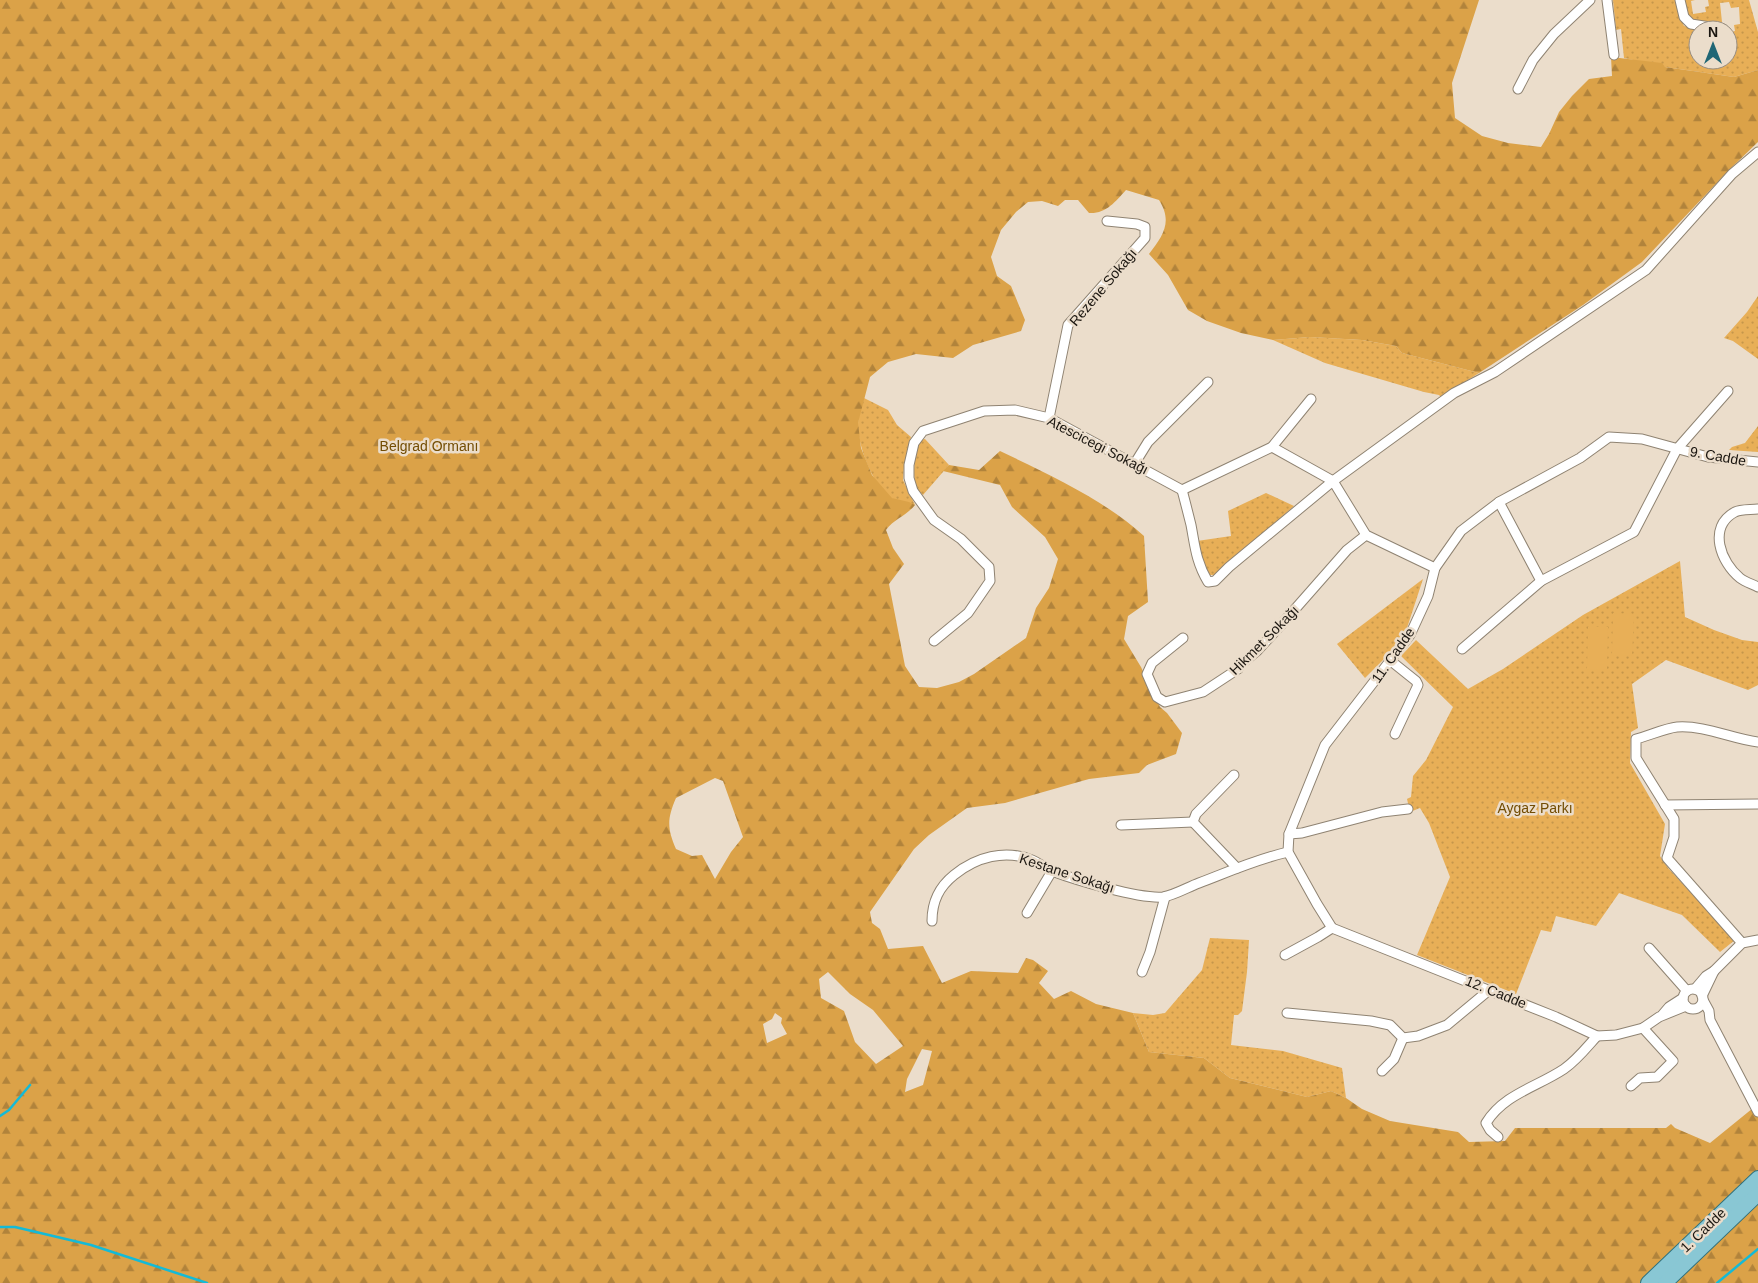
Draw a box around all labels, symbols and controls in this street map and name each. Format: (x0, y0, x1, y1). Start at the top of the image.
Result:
north arrow (1688, 20, 1738, 70)
text: N (1708, 24, 1718, 40)
street label: Rezene Sokağı (1066, 245, 1140, 329)
street label: Atescicegi Sokağı (1045, 413, 1151, 477)
park label: Belgrad Ormanı (380, 438, 478, 454)
street label: 9. Cadde (1689, 443, 1748, 469)
street label: Hikmet Sokağı (1226, 602, 1302, 678)
street label: 11. Cadde (1368, 624, 1418, 686)
park label: Aygaz Parkı (1497, 800, 1573, 816)
street label: Kestane Sokağı (1018, 850, 1116, 896)
street label: 12. Cadde (1463, 972, 1529, 1012)
street label: 1. Cadde (1677, 1204, 1729, 1255)

